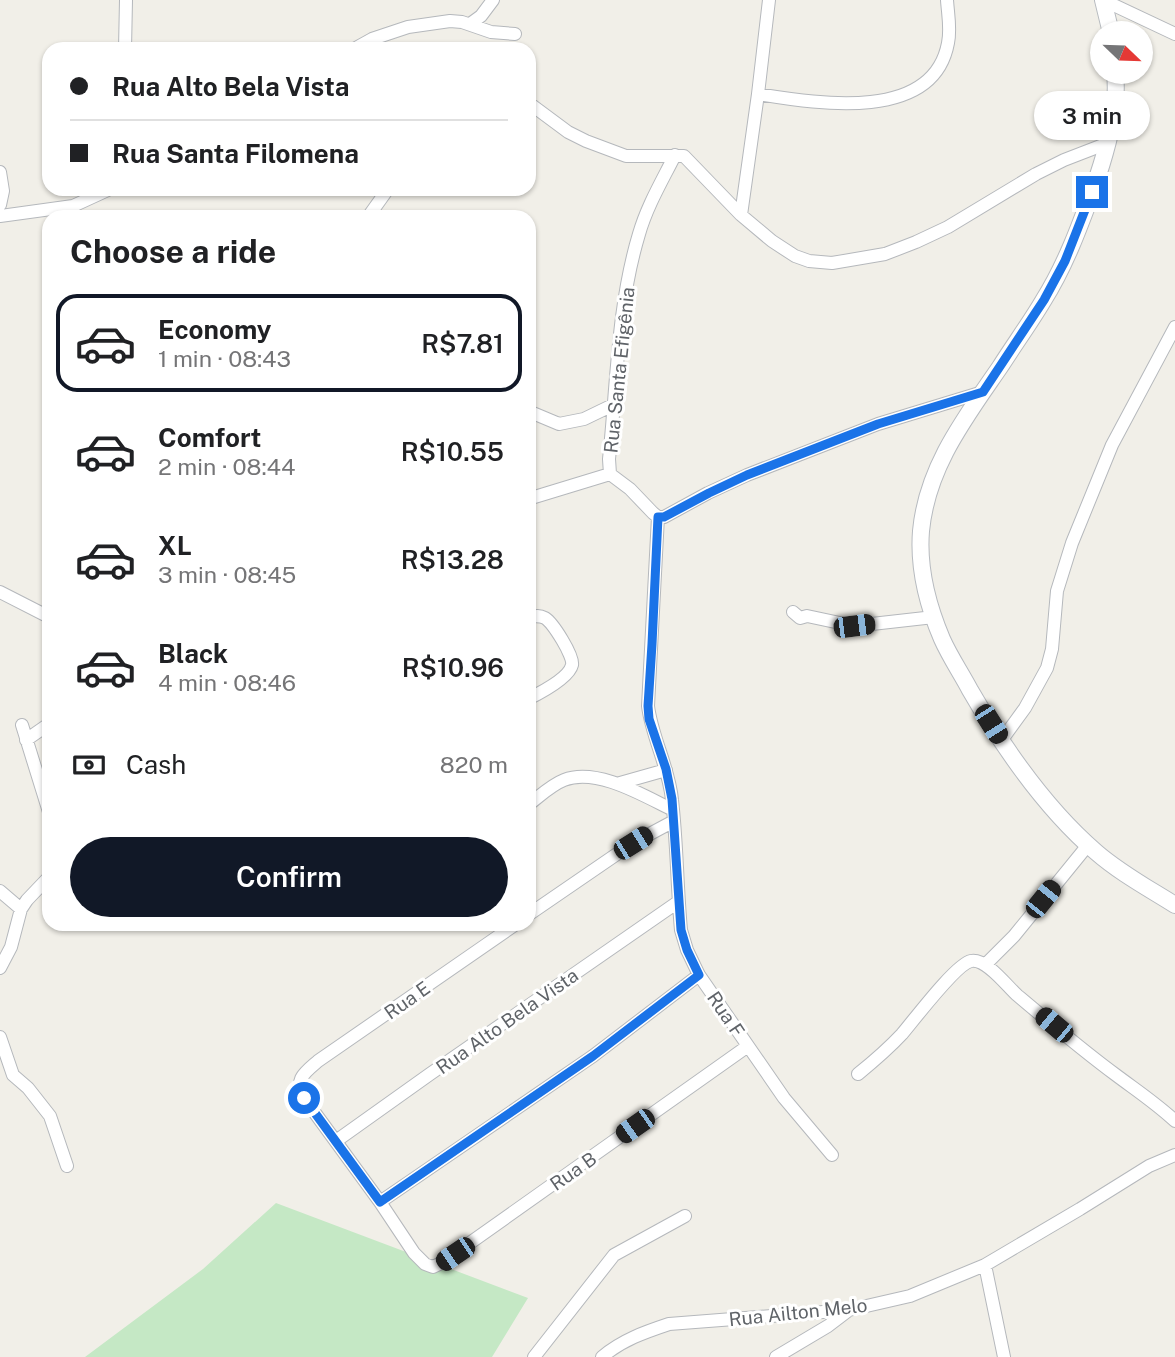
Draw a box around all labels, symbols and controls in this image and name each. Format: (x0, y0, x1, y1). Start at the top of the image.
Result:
north arrow (1090, 21, 1153, 84)
map controls (1090, 21, 1153, 84)
text: Rua Alto Bela Vista (112, 71, 350, 102)
callout: 3 min (1034, 90, 1150, 140)
text: 3 min (1062, 102, 1122, 129)
text: Rua Santa Filomena (112, 138, 359, 169)
route end (1076, 176, 1108, 208)
text: Choose a ride (70, 233, 276, 270)
street label: Rua Santa Efigênia (599, 286, 639, 454)
icon: car (74, 312, 137, 375)
text: Economy (158, 314, 271, 345)
text: R$7.81 (421, 328, 504, 359)
text: 1 min · 08:43 (158, 345, 291, 372)
icon: car (74, 420, 137, 483)
text: Comfort (158, 422, 261, 453)
text: R$10.55 (401, 436, 504, 467)
text: 2 min · 08:44 (158, 453, 295, 480)
icon: car (74, 528, 137, 591)
text: XL (158, 530, 192, 561)
text: R$13.28 (401, 544, 504, 575)
text: 3 min · 08:45 (158, 561, 296, 588)
car (832, 613, 877, 639)
icon: car (74, 636, 137, 699)
text: Black (158, 638, 228, 669)
text: R$10.96 (402, 652, 504, 683)
text: 4 min · 08:46 (158, 669, 296, 696)
car (971, 701, 1012, 747)
icon: cash (70, 746, 108, 784)
text: Cash (126, 749, 186, 780)
text: 820 m (440, 751, 508, 778)
car (610, 823, 657, 863)
button: Confirm (70, 837, 508, 917)
car (1022, 876, 1065, 922)
street label: Rua Alto Bela Vista (432, 964, 582, 1078)
street label: Rua E (380, 976, 434, 1024)
street label: Rua F (703, 987, 749, 1041)
car (1032, 1003, 1077, 1047)
route start (288, 1082, 320, 1114)
car (612, 1105, 659, 1147)
street label: Rua B (546, 1147, 600, 1195)
car (432, 1234, 479, 1274)
street label: Rua Ailton Melo (728, 1294, 868, 1330)

